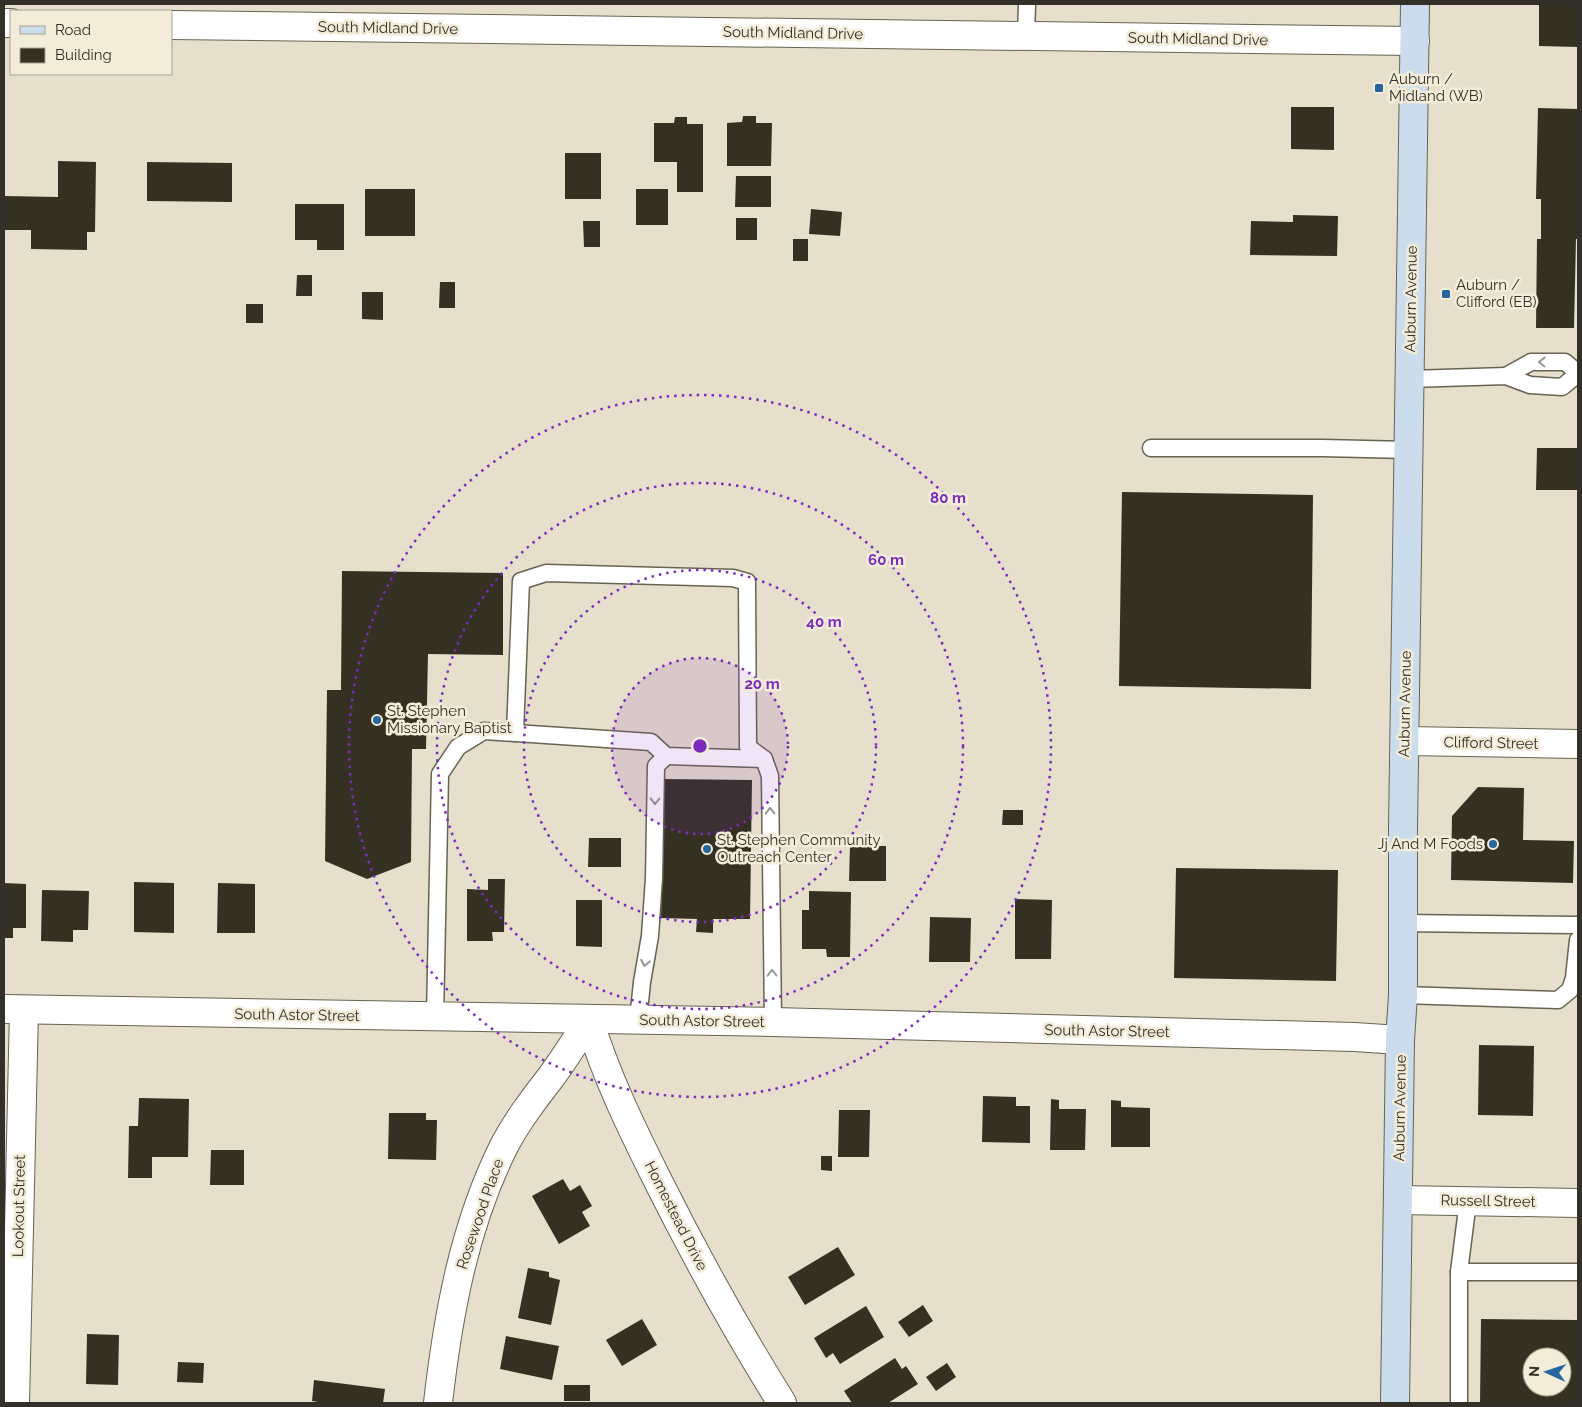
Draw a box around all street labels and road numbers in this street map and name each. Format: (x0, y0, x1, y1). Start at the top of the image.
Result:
street label: South Midland Drive (318, 18, 458, 38)
street label: South Midland Drive (723, 23, 863, 43)
street label: South Midland Drive (1128, 29, 1268, 49)
street label: Auburn Avenue (1401, 245, 1421, 353)
street label: Auburn Avenue (1395, 650, 1415, 758)
street label: Clifford Street (1443, 733, 1539, 753)
street label: South Astor Street (234, 1005, 360, 1025)
street label: South Astor Street (639, 1011, 765, 1031)
street label: South Astor Street (1044, 1021, 1170, 1041)
street label: Auburn Avenue (1390, 1054, 1410, 1162)
street label: Lookout Street (9, 1155, 29, 1257)
street label: Rosewood Place (453, 1156, 507, 1272)
street label: Homestead Drive (641, 1158, 711, 1274)
street label: Russell Street (1440, 1191, 1536, 1211)

